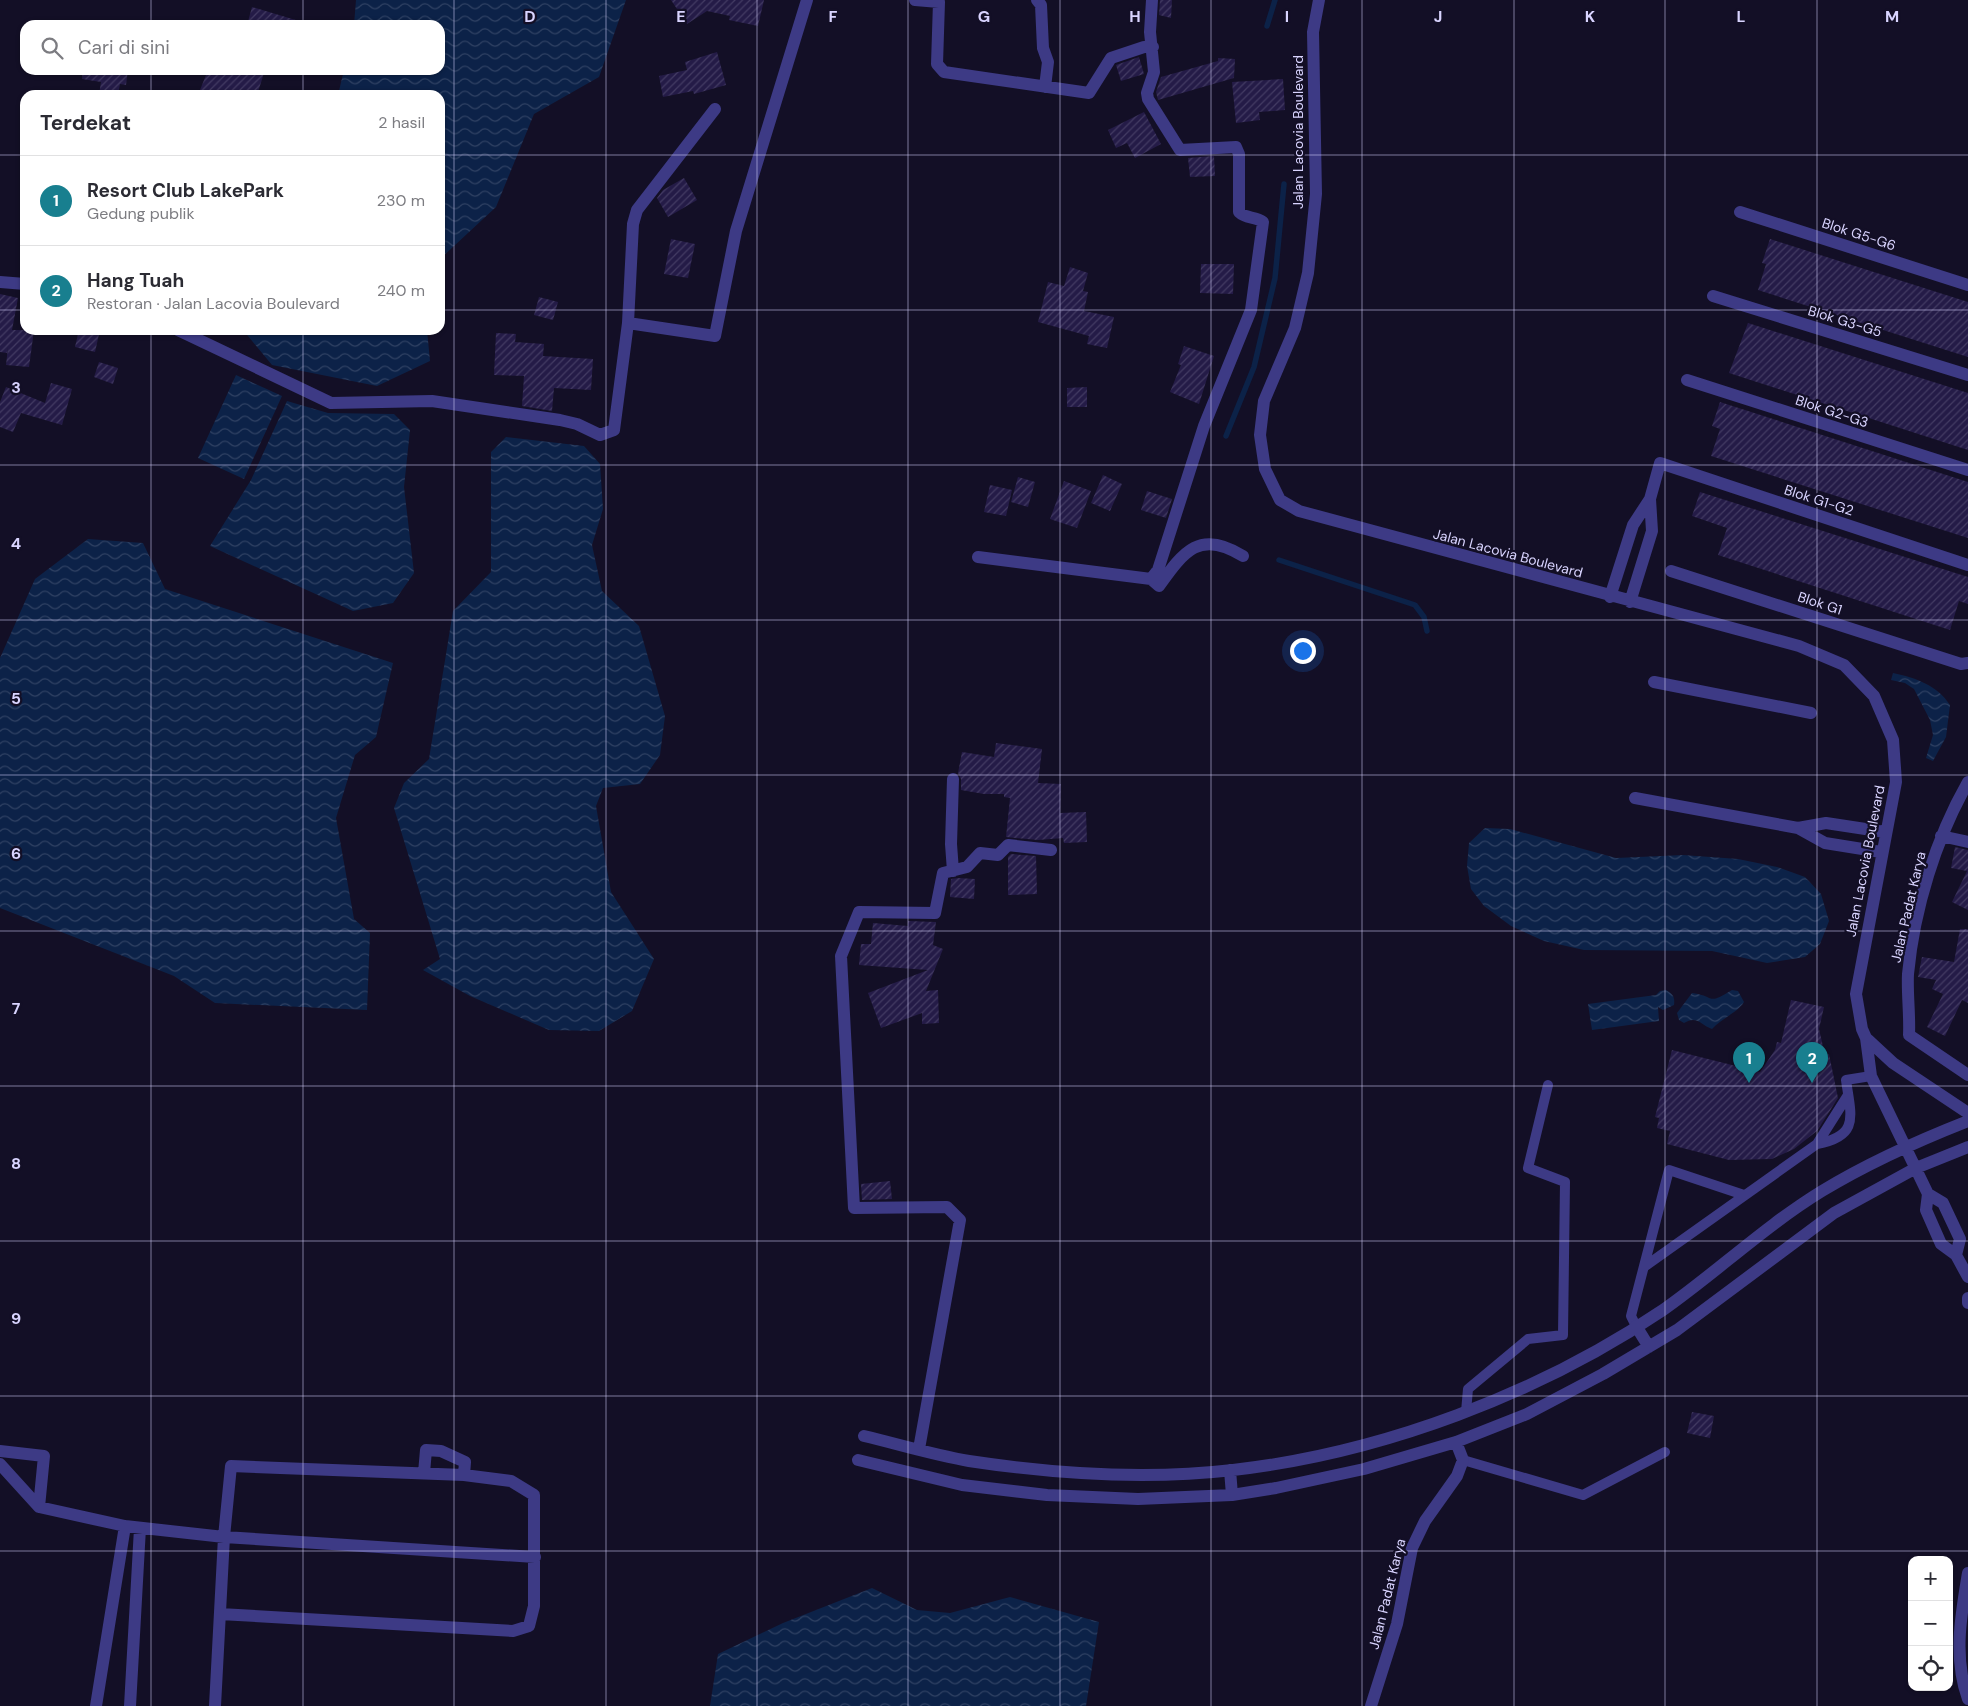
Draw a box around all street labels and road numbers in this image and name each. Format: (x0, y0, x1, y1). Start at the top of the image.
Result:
street label: Jalan Lacovia Boulevard (1289, 55, 1307, 209)
street label: Blok G5-G6 (1820, 214, 1898, 254)
street label: Blok G3-G5 (1806, 301, 1884, 341)
street label: Blok G2-G3 (1793, 391, 1871, 431)
street label: Blok G1-G2 (1782, 480, 1856, 520)
street label: Jalan Lacovia Boulevard (1431, 524, 1585, 582)
street label: Blok G1 (1796, 587, 1844, 619)
street label: Jalan Lacovia Boulevard (1841, 784, 1889, 938)
street label: Jalan Padat Karya (1886, 850, 1930, 964)
street label: Jalan Padat Karya (1365, 1537, 1409, 1651)

